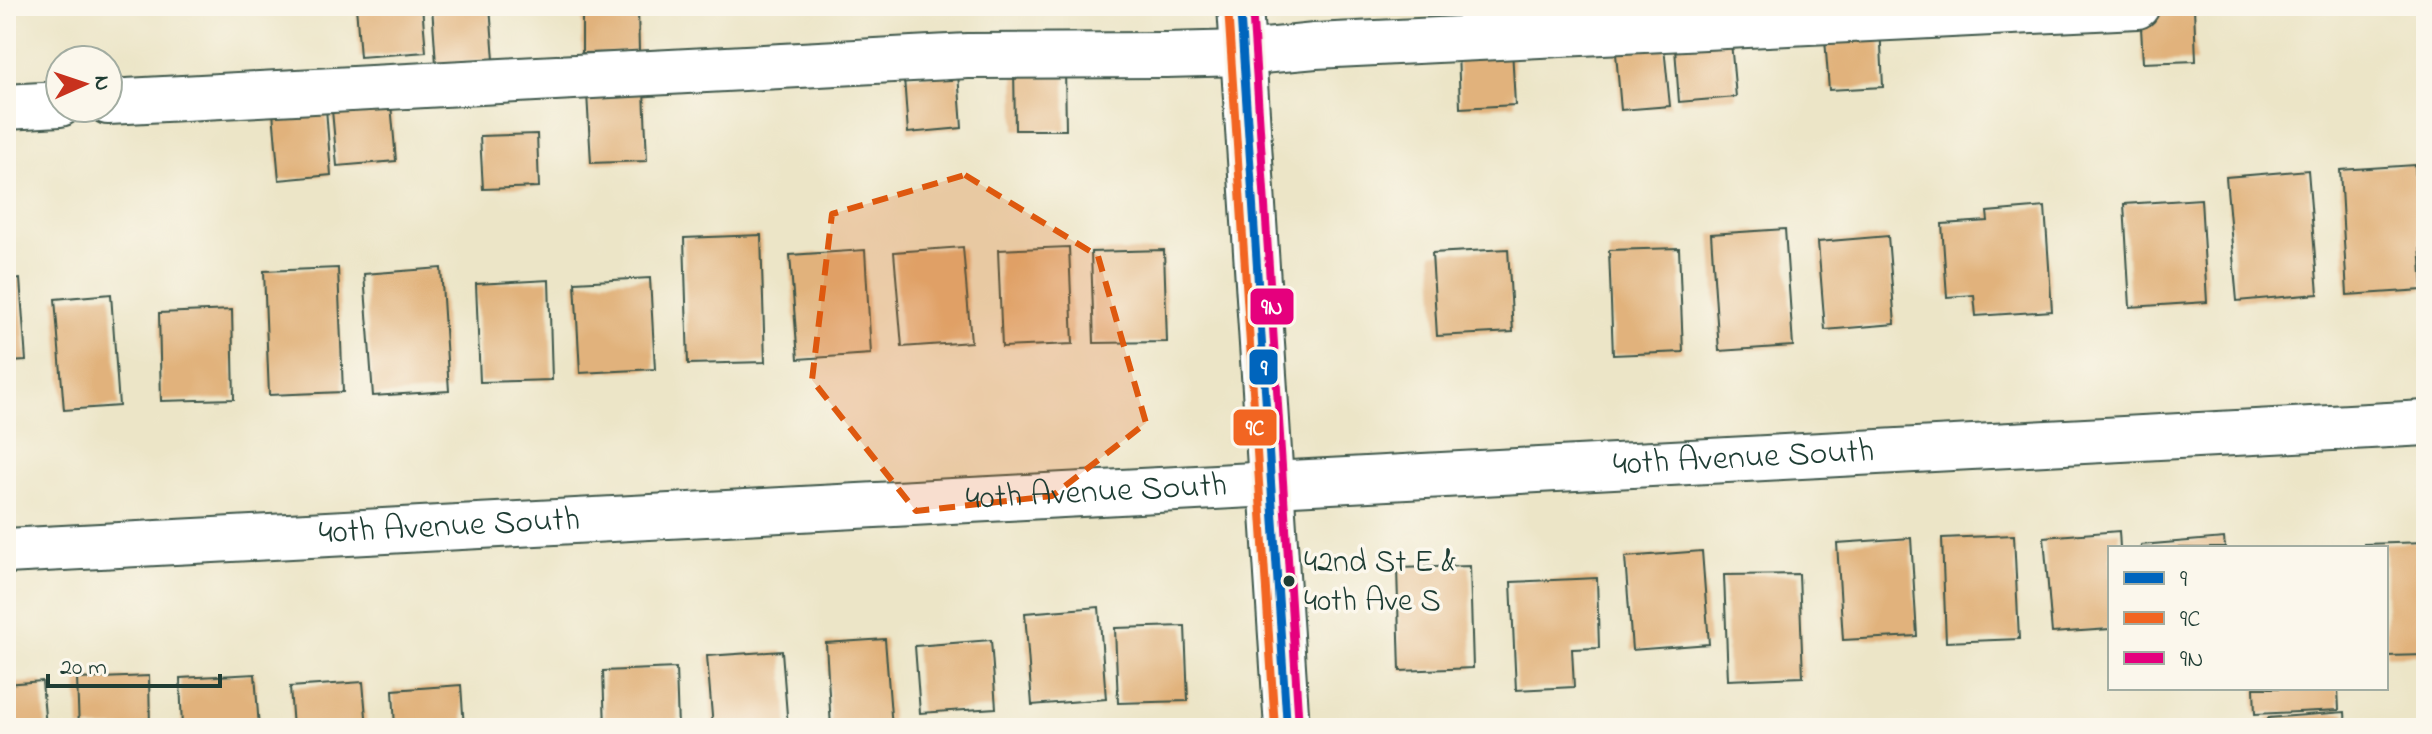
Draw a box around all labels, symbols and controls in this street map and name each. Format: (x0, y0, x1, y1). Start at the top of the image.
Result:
north arrow (44, 44, 124, 124)
text: N (85, 75, 117, 91)
line badge: 9N (1249, 287, 1295, 326)
text: 9N (1260, 293, 1283, 325)
line badge: 9 (1248, 348, 1279, 386)
text: 9 (1260, 354, 1268, 386)
line badge: 9C (1232, 408, 1278, 447)
text: 9C (1245, 414, 1264, 446)
street label: 40th Avenue South (1612, 427, 1875, 491)
street label: 40th Avenue South (965, 461, 1228, 525)
street label: 40th Avenue South (318, 496, 581, 559)
place label: 42nd St E & 40th Ave S (1304, 540, 1457, 626)
legend (2108, 546, 2388, 690)
text: 9 (2180, 563, 2188, 598)
marker: 42nd St E & 40th Ave S (1281, 573, 1297, 589)
text: 9C (2180, 603, 2200, 638)
scale bar (48, 638, 220, 688)
text: 9N (2180, 643, 2203, 678)
text: 20 m (60, 651, 107, 686)

